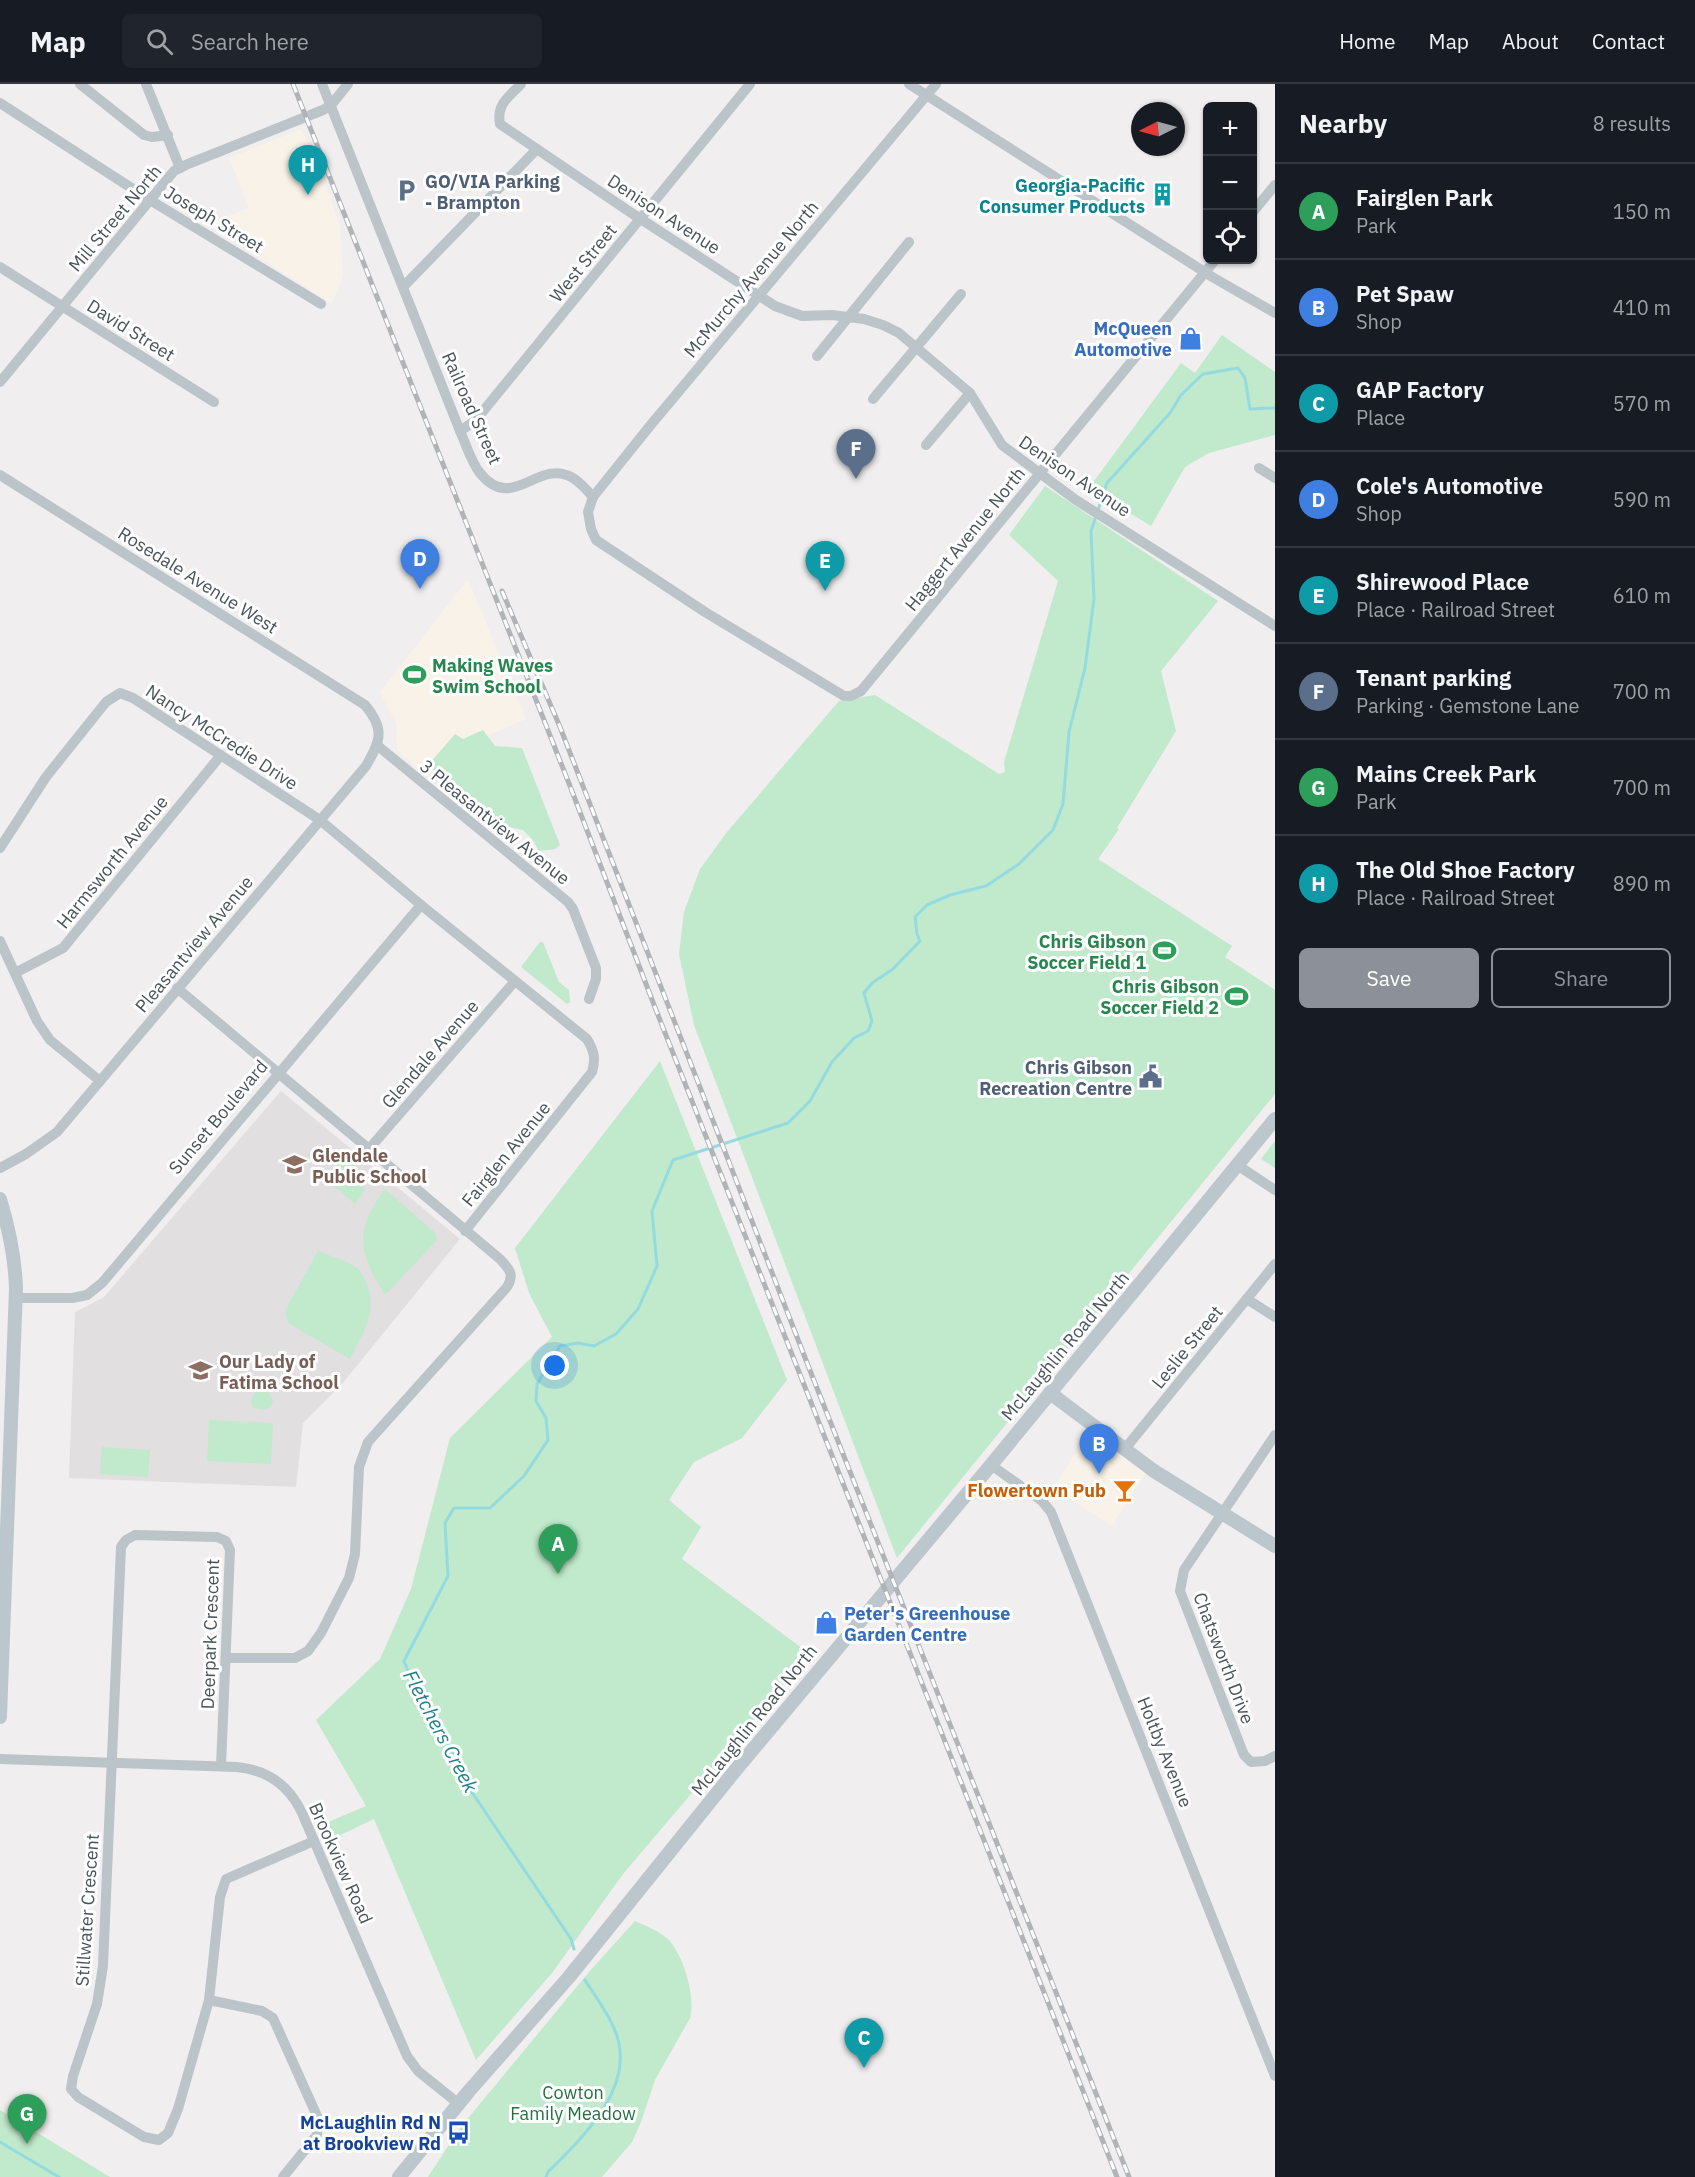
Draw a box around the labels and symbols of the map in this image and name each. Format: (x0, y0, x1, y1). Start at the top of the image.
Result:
north arrow (1131, 102, 1185, 156)
pin: H (288, 146, 328, 195)
street label: Mill Street North (64, 160, 166, 276)
street label: Denison Avenue (603, 169, 725, 259)
place label: GO/VIA Parking - Brampton (425, 170, 560, 214)
place label: Georgia-Pacific Consumer Products (979, 174, 1145, 218)
parking icon: GO/VIA Parking - Brampton (394, 178, 420, 204)
street label: Joseph Street (160, 180, 268, 258)
building icon: Georgia-Pacific Consumer Products (1150, 182, 1176, 208)
street label: McMurchy Avenue North (679, 196, 823, 362)
street label: West Street (544, 219, 622, 307)
street label: David Street (83, 294, 179, 366)
place label: McQueen Automotive (1074, 317, 1172, 361)
shop icon: McQueen Automotive (1177, 325, 1203, 351)
street label: Railroad Street (437, 348, 507, 468)
pin: F (836, 430, 876, 479)
street label: Denison Avenue (1015, 430, 1135, 522)
street label: Haggert Avenue North (900, 462, 1030, 616)
street label: Rosedale Avenue West (114, 521, 282, 639)
pin: D (400, 540, 440, 589)
pin: E (806, 542, 844, 591)
place label: Making Waves Swim School (432, 654, 553, 698)
sports icon: Making Waves Swim School (401, 662, 427, 688)
street label: Nancy McCredie Drive (142, 679, 303, 795)
street label: 3 Pleasantview Avenue (415, 754, 575, 890)
street label: Harmsworth Avenue (51, 791, 173, 933)
street label: Pleasantview Avenue (130, 871, 258, 1017)
place label: Chris Gibson Soccer Field 1 (1027, 930, 1146, 974)
sports icon: Chris Gibson Soccer Field 1 (1151, 938, 1177, 964)
place label: Chris Gibson Soccer Field 2 (1100, 975, 1219, 1019)
sports icon: Chris Gibson Soccer Field 2 (1224, 983, 1250, 1009)
street label: Glendale Avenue (376, 995, 484, 1113)
street label: Sunset Boulevard (164, 1055, 272, 1179)
place label: Chris Gibson Recreation Centre (979, 1056, 1132, 1100)
public building icon: Chris Gibson Recreation Centre (1137, 1064, 1163, 1090)
street label: Fairglen Avenue (457, 1097, 555, 1211)
place label: Glendale Public School (312, 1144, 427, 1188)
school or university icon: Glendale Public School (281, 1152, 307, 1178)
street label: McLaughlin Road North (996, 1267, 1134, 1425)
street label: Leslie Street (1146, 1301, 1228, 1393)
place label: Our Lady of Fatima School (219, 1350, 339, 1394)
your location (540, 1351, 569, 1380)
school or university icon: Our Lady of Fatima School (188, 1358, 214, 1384)
pin: B (1080, 1424, 1118, 1474)
bar icon: Flowertown Pub (1111, 1477, 1137, 1503)
place label: Flowertown Pub (967, 1479, 1106, 1502)
pin: A (538, 1524, 578, 1574)
street label: Deerpark Crescent (196, 1558, 224, 1710)
street label: Chatsworth Drive (1188, 1589, 1260, 1727)
place label: Peter's Greenhouse Garden Centre (844, 1602, 1010, 1646)
shop icon: Peter's Greenhouse Garden Centre (813, 1610, 839, 1636)
street label: McLaughlin Road North (686, 1640, 822, 1800)
water label: Fletchers Creek (397, 1665, 485, 1798)
street label: Holtby Avenue (1132, 1693, 1198, 1811)
street label: Brookview Road (304, 1799, 378, 1927)
street label: Stillwater Crescent (70, 1833, 104, 1987)
pin: C (844, 2018, 884, 2068)
park label: Cowton Family Meadow (510, 2081, 636, 2125)
pin: G (8, 2094, 46, 2144)
place label: McLaughlin Rd N at Brookview Rd (300, 2111, 441, 2155)
bus stop icon: McLaughlin Rd N at Brookview Rd (446, 2119, 472, 2145)

